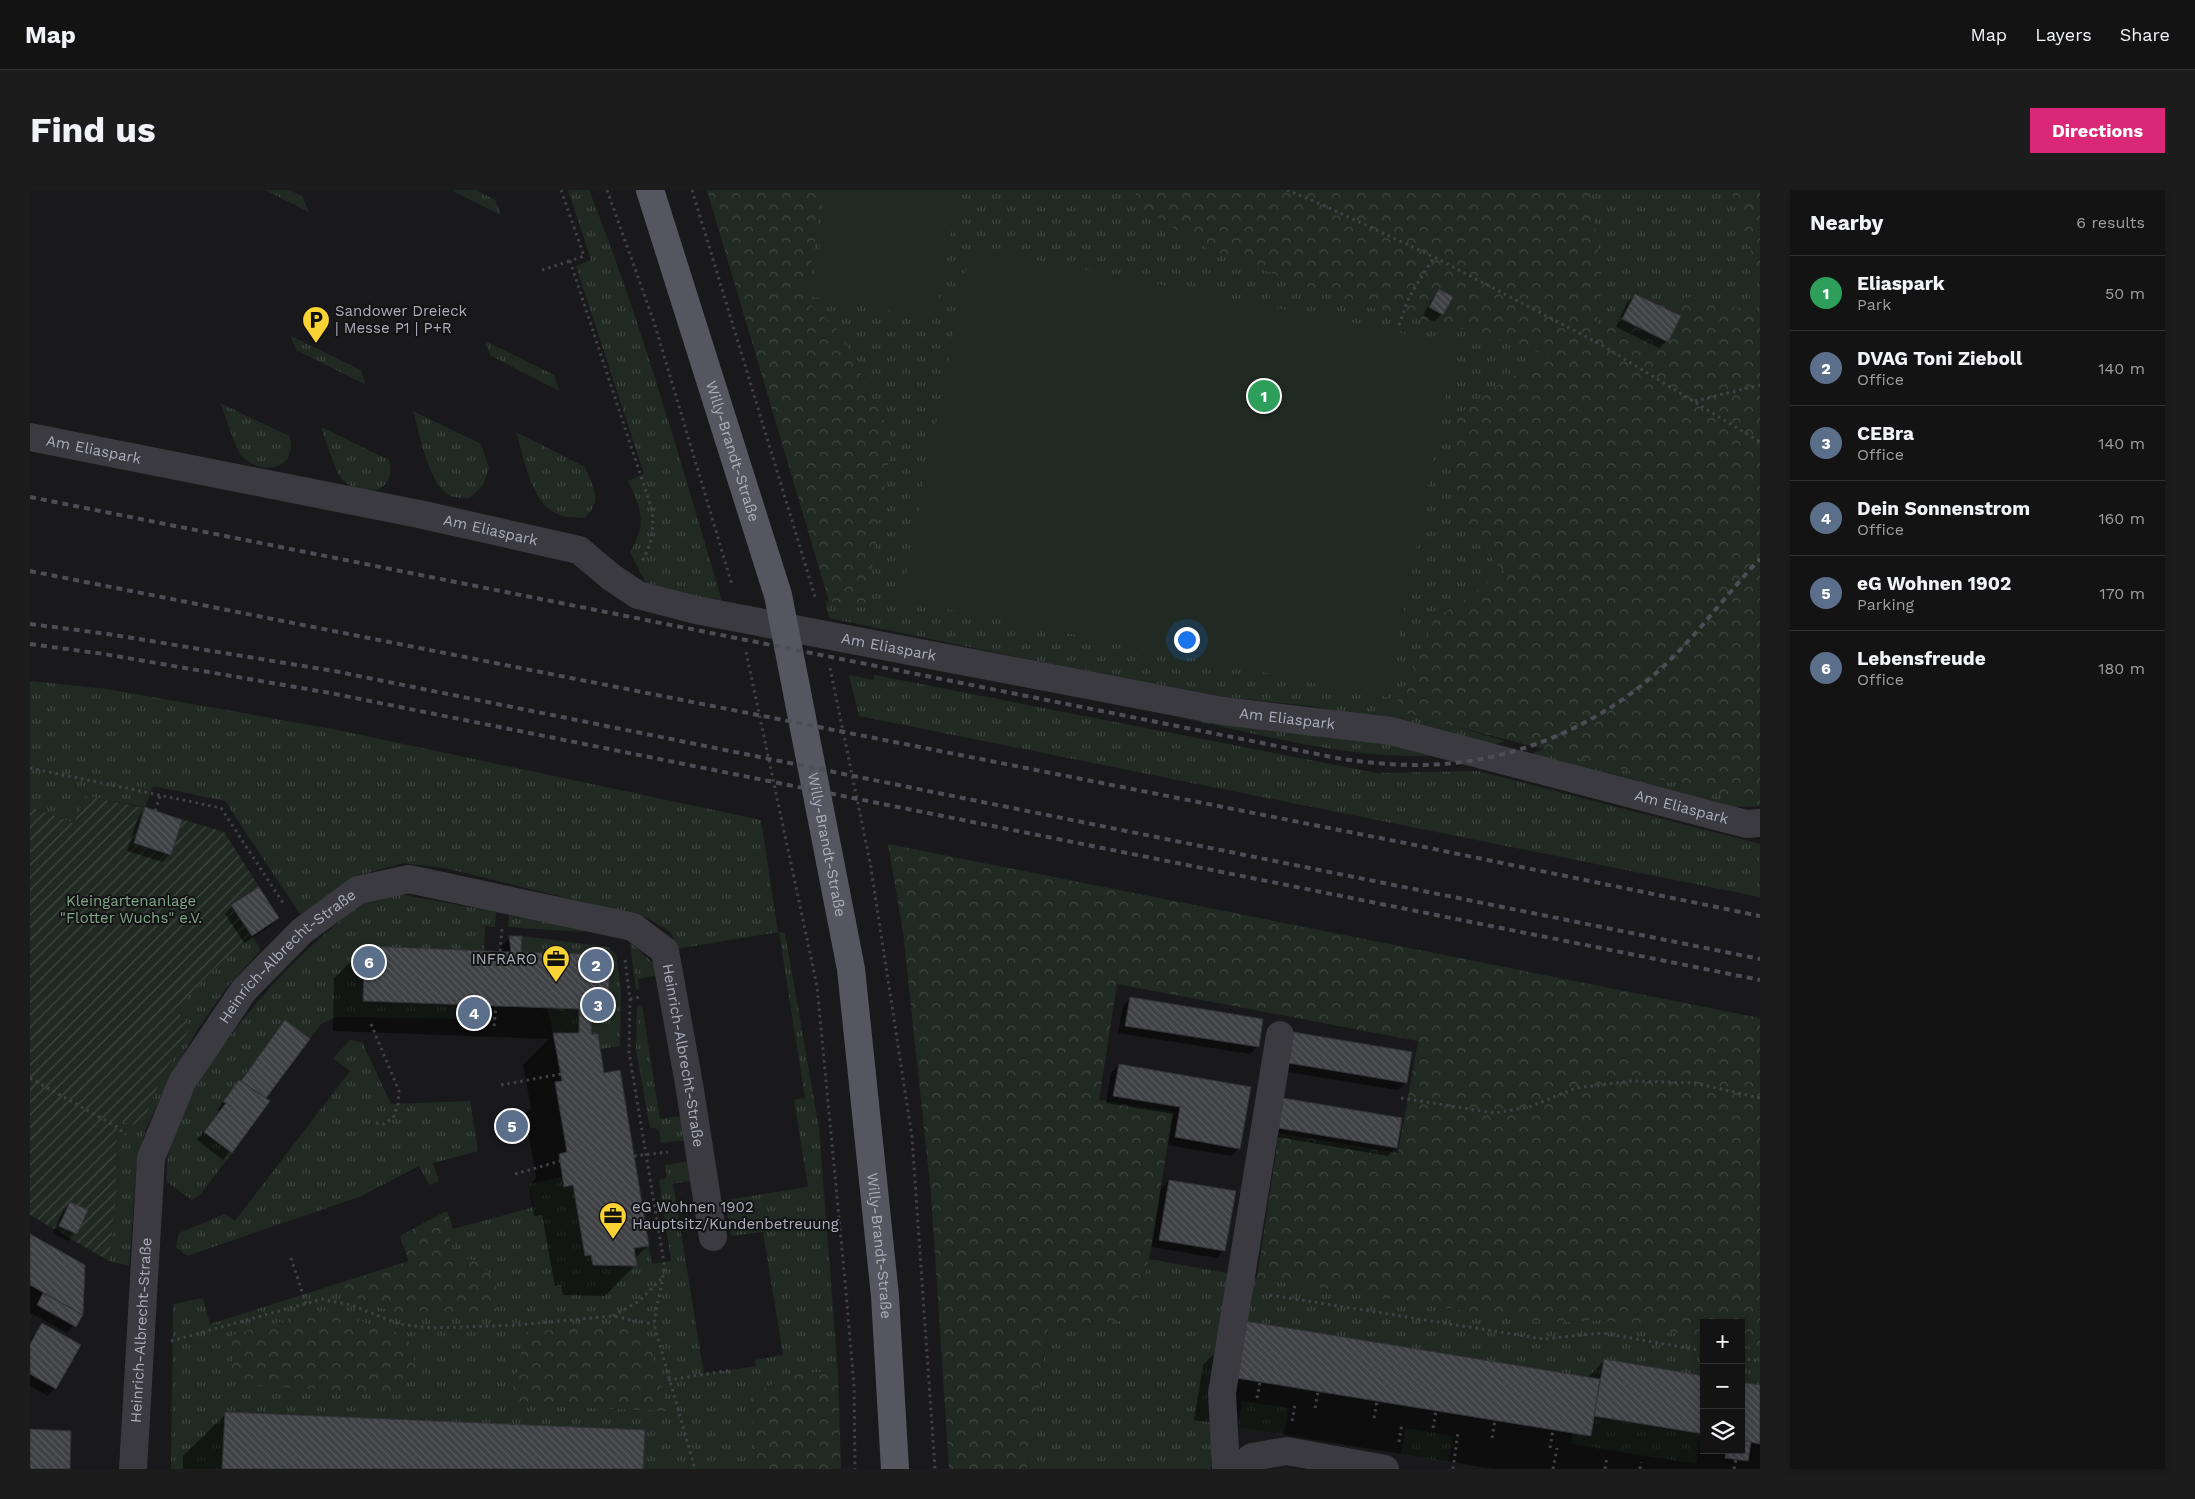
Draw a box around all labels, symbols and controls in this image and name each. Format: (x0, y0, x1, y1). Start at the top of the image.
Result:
text: Map (25, 21, 76, 49)
text: Map (1970, 24, 2007, 45)
text: Layers (2035, 24, 2092, 45)
text: Share (2120, 24, 2170, 45)
button: Directions (2030, 108, 2165, 153)
text: Find us (30, 109, 156, 151)
text: Nearby (1810, 210, 1883, 235)
text: 6 results (2076, 213, 2145, 232)
text: Eliaspark (1857, 272, 1945, 295)
text: 1 (1823, 284, 1829, 303)
text: 50 m (2105, 284, 2145, 303)
text: Park (1857, 295, 1891, 314)
place label: Sandower Dreieck | Messe P1 | P+R (335, 302, 468, 337)
parking icon: Sandower Dreieck | Messe P1 | P+R (301, 305, 331, 344)
text: DVAG Toni Zieboll (1857, 347, 2022, 370)
text: 2 (1821, 359, 1831, 378)
text: 140 m (2098, 359, 2145, 378)
text: Office (1857, 370, 1904, 389)
pin: 1 (1248, 377, 1280, 415)
street label: Willy-Brandt-Straße (702, 379, 763, 524)
text: CEBra (1857, 422, 1914, 445)
street label: Am Eliaspark (45, 431, 143, 468)
text: 3 (1821, 434, 1831, 453)
text: 140 m (2098, 434, 2145, 453)
text: Office (1857, 445, 1904, 464)
text: Dein Sonnenstrom (1857, 497, 2030, 520)
text: 4 (1821, 509, 1831, 528)
text: 160 m (2098, 509, 2145, 528)
street label: Am Eliaspark (442, 511, 540, 550)
text: Office (1857, 520, 1904, 539)
text: eG Wohnen 1902 (1857, 572, 2011, 595)
text: 5 (1821, 584, 1831, 603)
text: 170 m (2099, 584, 2145, 603)
text: Parking (1857, 595, 1914, 614)
your location (1174, 627, 1200, 653)
street label: Am Eliaspark (840, 629, 938, 665)
text: Lebensfreude (1857, 647, 1986, 670)
text: 6 (1821, 659, 1831, 678)
text: 180 m (2098, 659, 2145, 678)
text: Office (1857, 670, 1904, 689)
street label: Am Eliaspark (1238, 704, 1337, 733)
street label: Willy-Brandt-Straße (804, 771, 850, 918)
street label: Am Eliaspark (1633, 786, 1731, 828)
street label: Heinrich-Albrecht-Straße (215, 886, 359, 1027)
park label: Kleingartenanlage "Flotter Wuchs" e.V. (60, 892, 202, 927)
pin: 6 (353, 943, 385, 981)
office icon: INFRARO (541, 944, 571, 983)
pin: 2 (580, 946, 612, 984)
place label: INFRARO (471, 950, 537, 968)
street label: Heinrich-Albrecht-Straße (658, 962, 708, 1148)
pin: 3 (582, 986, 614, 1024)
pin: 4 (458, 994, 490, 1032)
pin: 5 (496, 1107, 528, 1145)
street label: Willy-Brandt-Straße (863, 1172, 895, 1319)
place label: eG Wohnen 1902 Hauptsitz/Kundenbetreuung (632, 1198, 839, 1233)
office icon: eG Wohnen 1902 Hauptsitz/Kundenbetreuung (598, 1201, 628, 1240)
street label: Heinrich-Albrecht-Straße (127, 1237, 155, 1423)
map controls (1700, 1319, 1745, 1454)
button: + (1700, 1319, 1745, 1364)
button: − (1700, 1364, 1745, 1409)
button: layers (1700, 1409, 1745, 1454)

